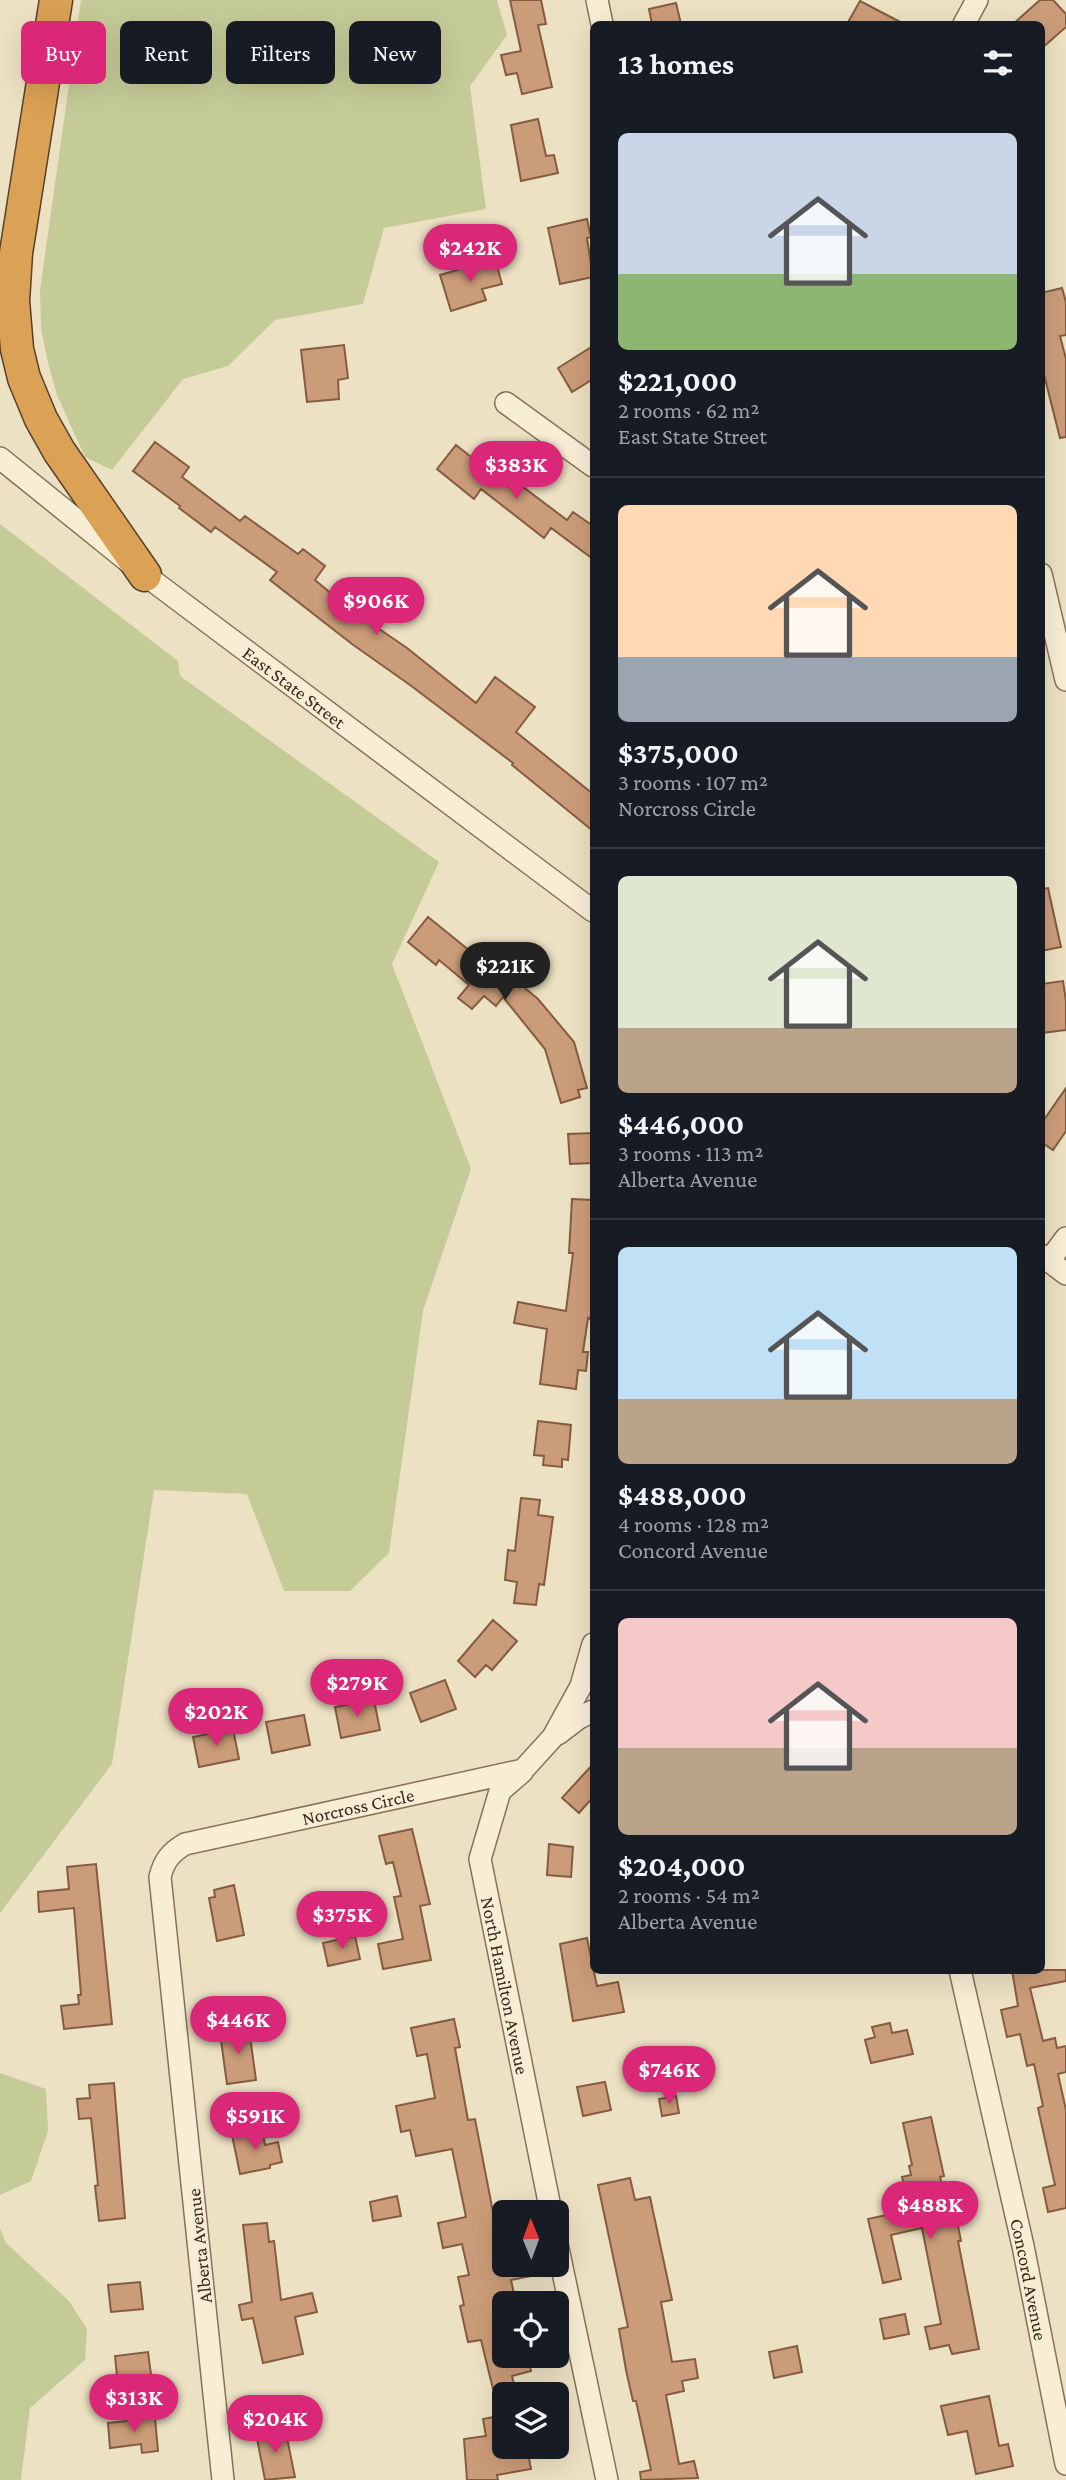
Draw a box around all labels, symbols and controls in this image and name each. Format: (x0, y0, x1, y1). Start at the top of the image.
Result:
chip: Buy (21, 21, 106, 84)
chip: Rent (120, 21, 212, 84)
chip: Filters (226, 21, 335, 84)
chip: New (349, 21, 441, 84)
icon: filters (979, 44, 1017, 82)
text: 13 homes (618, 47, 734, 80)
icon: home (755, 178, 881, 304)
pin: $242K (421, 224, 519, 284)
text: $242K (439, 234, 501, 260)
text: $221,000 (618, 364, 737, 397)
text: 2 rooms · 62 m² (618, 397, 759, 423)
text: East State Street (618, 423, 767, 449)
pin: $383K (467, 442, 565, 501)
text: $383K (485, 451, 547, 477)
icon: home (755, 550, 881, 676)
pin: $906K (327, 578, 425, 637)
text: $906K (343, 587, 409, 613)
street label: East State Street (239, 642, 350, 733)
text: $375,000 (618, 736, 739, 769)
text: 3 rooms · 107 m² (618, 769, 768, 795)
text: Norcross Circle (618, 795, 756, 821)
icon: home (755, 921, 881, 1047)
pin: $221K (456, 942, 554, 1002)
text: $221K (476, 952, 534, 978)
text: $446,000 (618, 1107, 744, 1140)
text: 3 rooms · 113 m² (618, 1140, 763, 1166)
text: Alberta Avenue (618, 1166, 757, 1192)
icon: home (755, 1292, 881, 1418)
text: $488,000 (618, 1478, 747, 1511)
text: 4 rooms · 128 m² (618, 1511, 769, 1537)
text: Concord Avenue (618, 1537, 768, 1563)
pin: $279K (308, 1660, 406, 1719)
icon: home (755, 1663, 881, 1789)
text: $279K (326, 1669, 388, 1695)
pin: $202K (167, 1688, 265, 1748)
text: $202K (184, 1698, 248, 1724)
street label: Norcross Circle (300, 1784, 416, 1829)
text: $204,000 (618, 1849, 746, 1882)
text: 2 rooms · 54 m² (618, 1882, 760, 1908)
pin: $375K (293, 1892, 391, 1951)
street label: North Hamilton Avenue (477, 1895, 533, 2076)
text: $375K (312, 1901, 372, 1927)
text: Alberta Avenue (618, 1908, 757, 1934)
pin: $446K (189, 1996, 287, 2056)
text: $446K (206, 2006, 270, 2032)
pin: $746K (620, 2046, 718, 2106)
text: $746K (638, 2056, 700, 2082)
pin: $591K (206, 2092, 304, 2152)
text: $591K (226, 2102, 284, 2128)
pin: $488K (881, 2182, 979, 2241)
street label: Alberta Avenue (183, 2188, 216, 2304)
text: $488K (897, 2191, 963, 2217)
north arrow (492, 2200, 569, 2277)
map controls (492, 2200, 569, 2459)
street label: Concord Avenue (1006, 2216, 1051, 2342)
button: locate (492, 2291, 569, 2368)
pin: $313K (85, 2374, 183, 2434)
button: layers (492, 2382, 569, 2459)
text: $313K (105, 2384, 163, 2410)
pin: $204K (226, 2396, 324, 2455)
text: $204K (243, 2405, 307, 2431)

